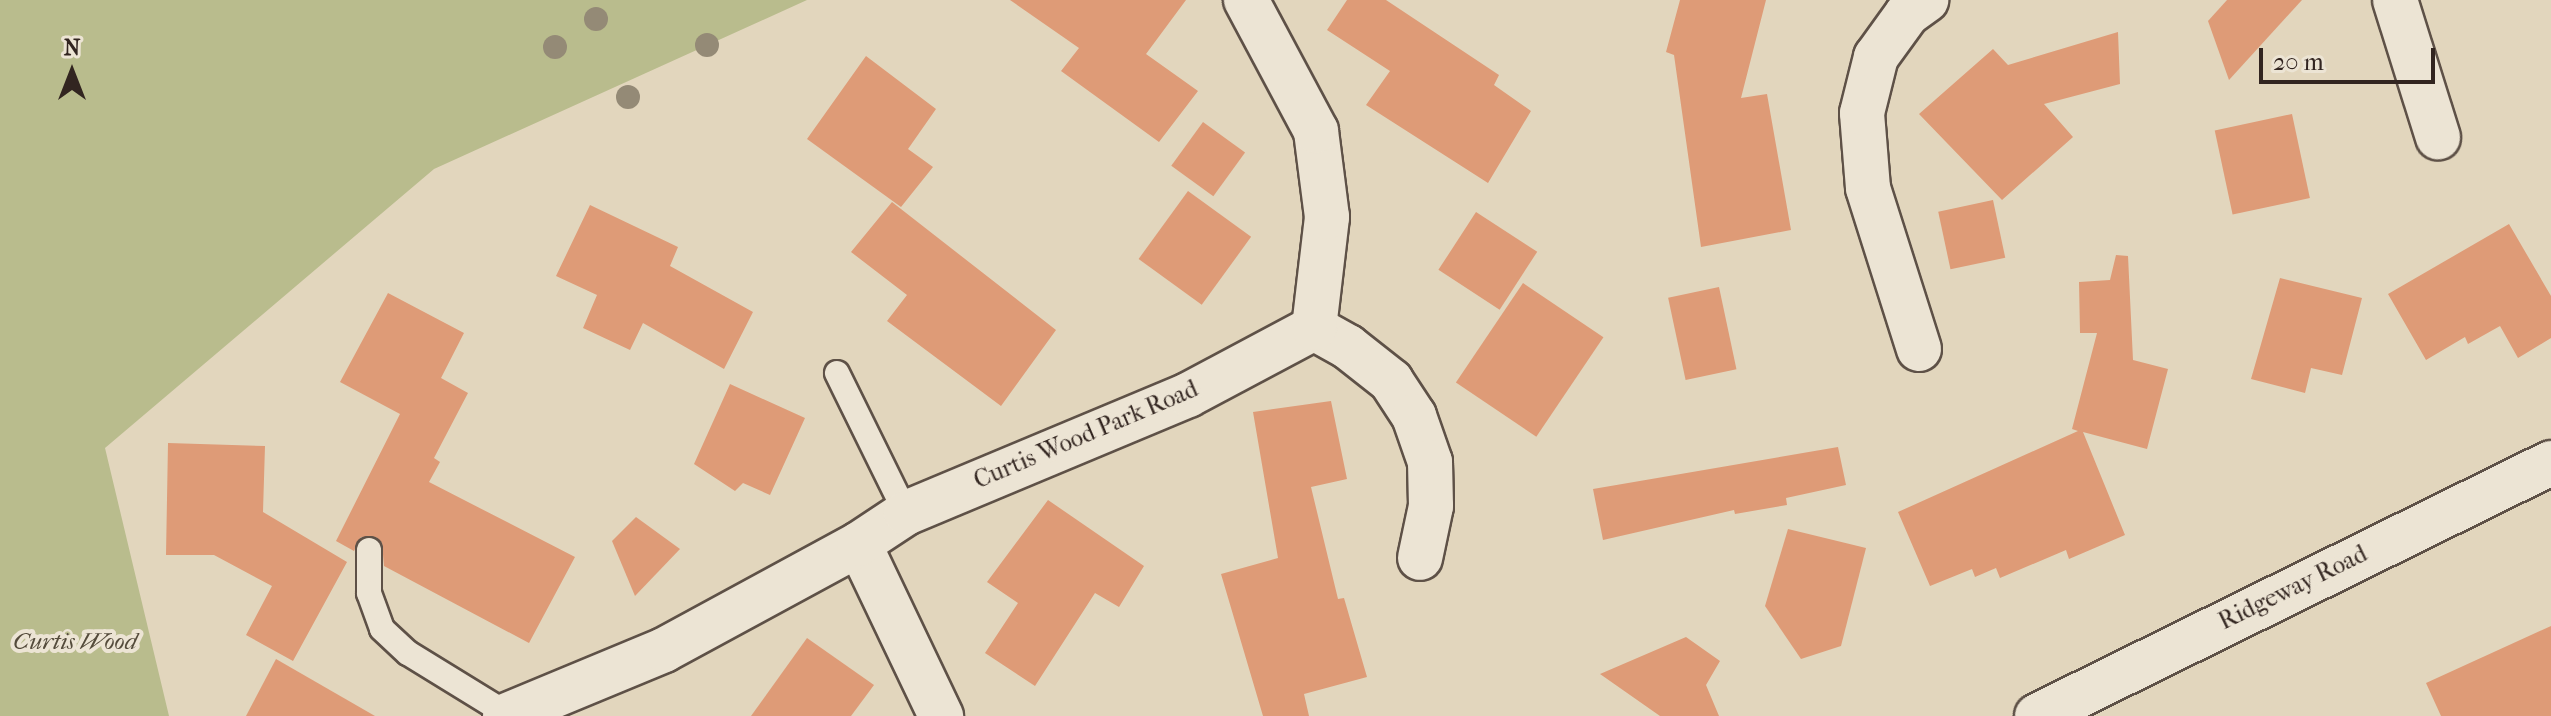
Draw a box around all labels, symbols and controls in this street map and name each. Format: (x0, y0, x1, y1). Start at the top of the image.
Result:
north arrow (32, 32, 112, 112)
scale bar (2263, 32, 2439, 82)
text: N (64, 35, 80, 61)
text: 20 m (2273, 48, 2324, 76)
street label: Curtis Wood Park Road (970, 375, 1202, 495)
street label: Ridgeway Road (2214, 540, 2372, 636)
park label: Curtis Wood (13, 628, 137, 656)

